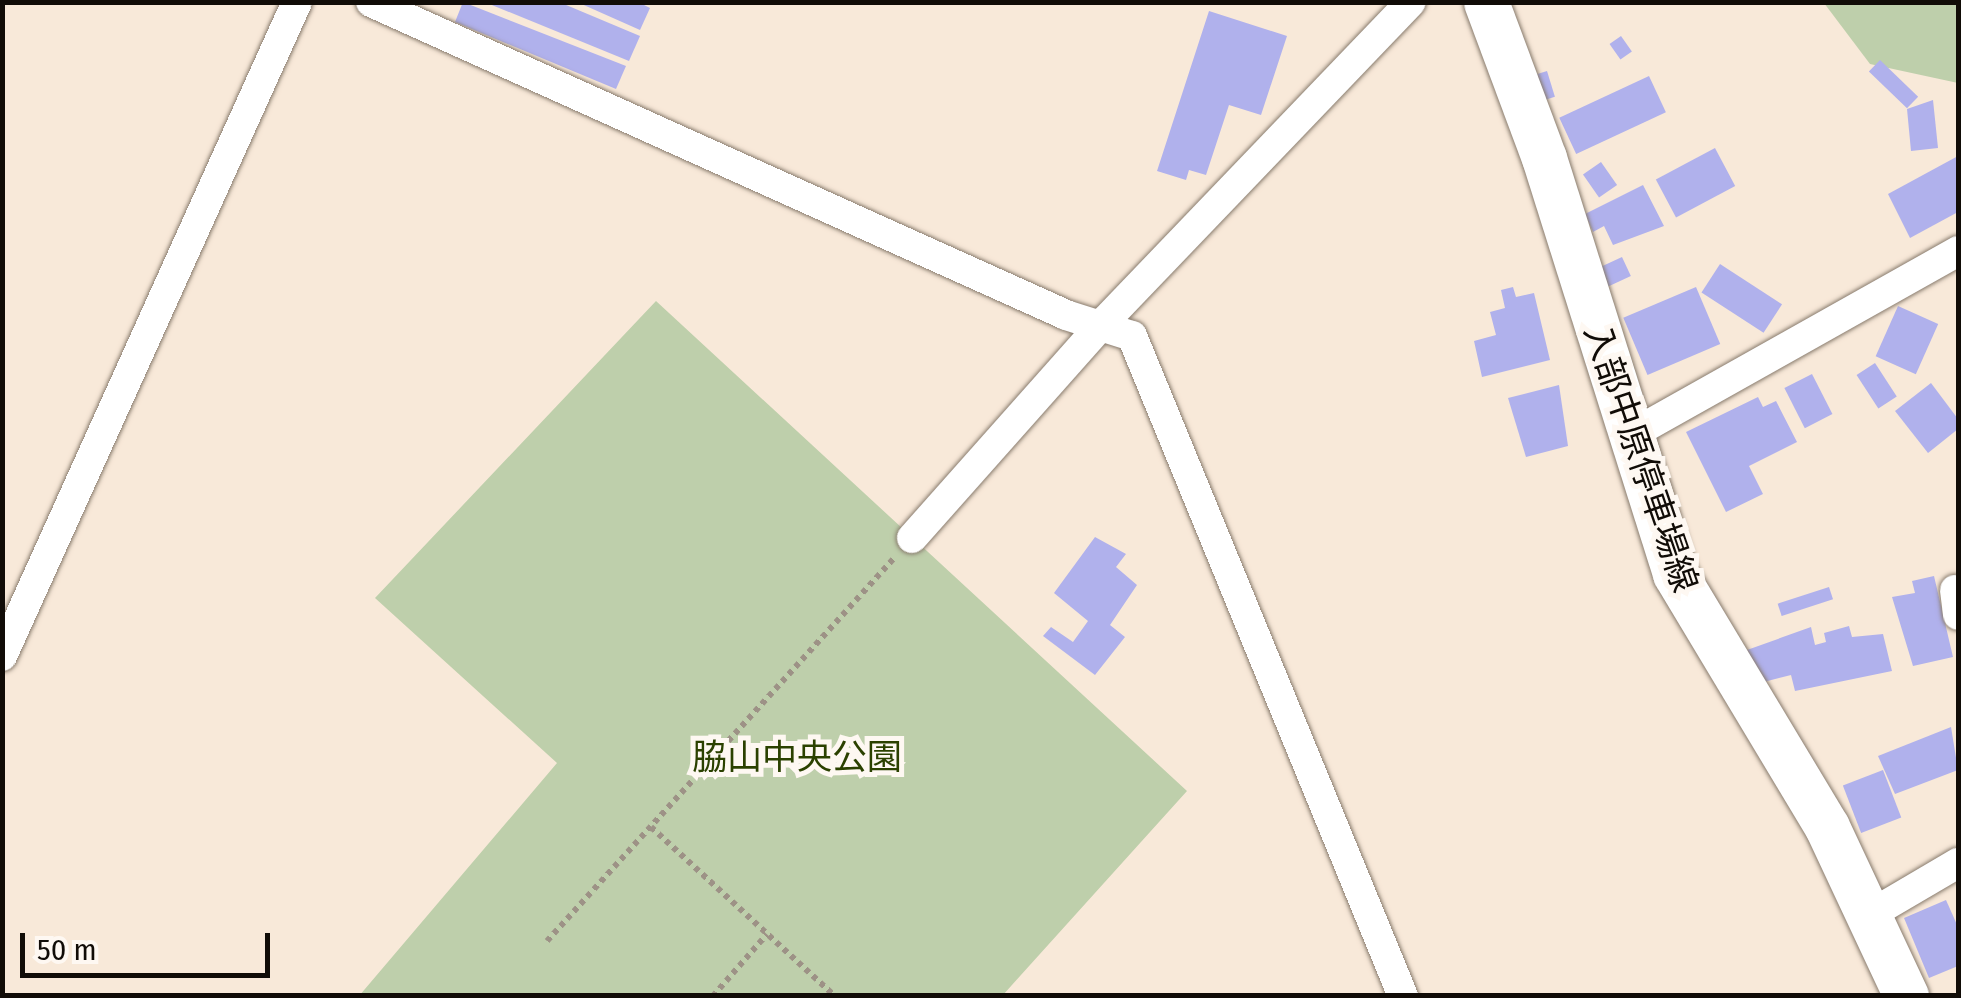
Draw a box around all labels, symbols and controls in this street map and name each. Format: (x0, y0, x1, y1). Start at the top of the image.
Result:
street label: 入部中原停車場線 (1576, 319, 1706, 597)
park label: 脇山中央公園 (692, 736, 902, 778)
scale bar (25, 913, 275, 975)
text: 50 m (37, 932, 97, 968)

